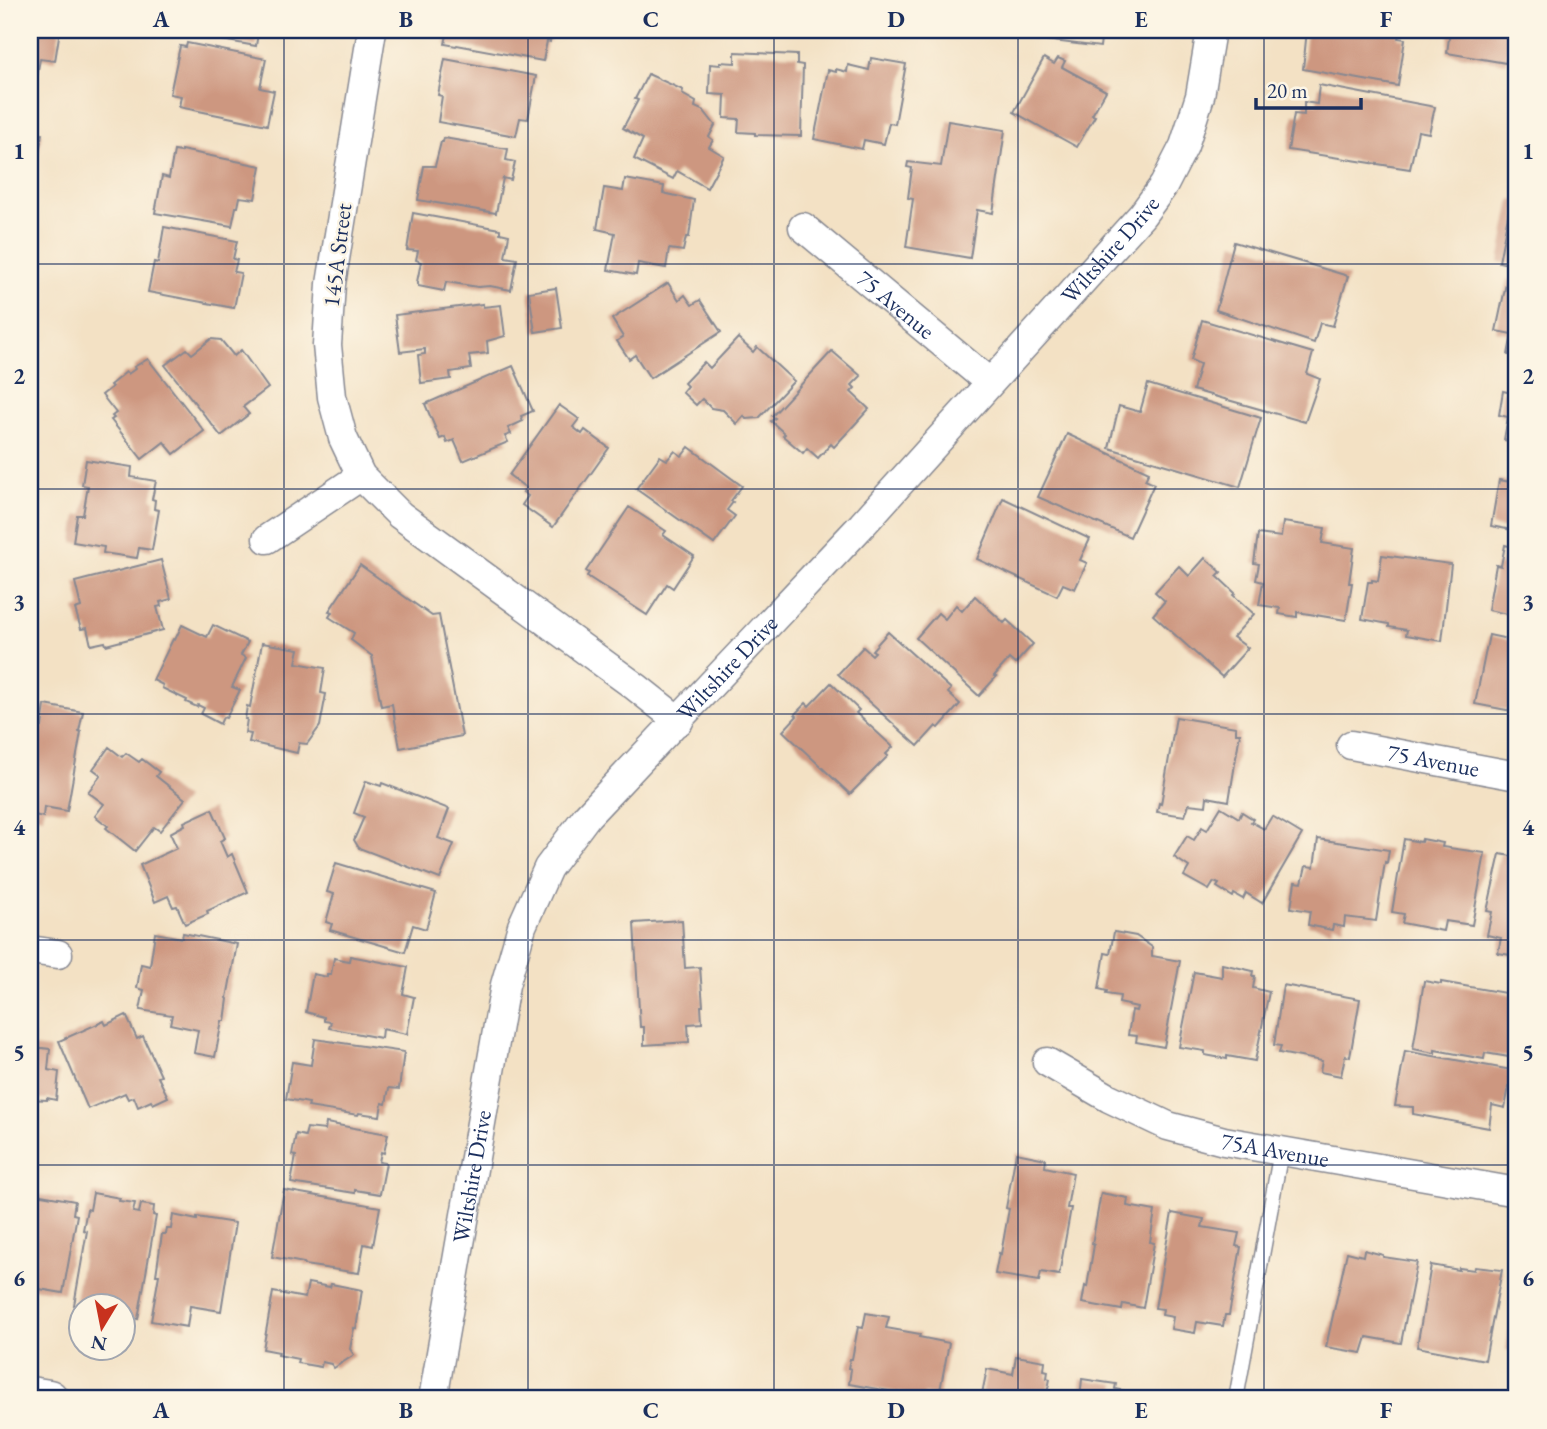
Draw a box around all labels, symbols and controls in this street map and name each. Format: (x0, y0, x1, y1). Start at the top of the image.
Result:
text: A (152, 4, 170, 34)
text: B (399, 4, 413, 34)
text: C (643, 4, 659, 34)
text: D (887, 4, 905, 34)
text: E (1134, 4, 1148, 34)
text: F (1380, 4, 1393, 34)
scale bar (1256, 66, 1362, 110)
text: 20 m (1267, 77, 1308, 104)
text: 1 (13, 136, 25, 166)
text: 1 (1522, 136, 1534, 166)
street label: Wiltshire Drive (1054, 190, 1166, 310)
street label: 145A Street (316, 201, 358, 309)
street label: 75 Avenue (851, 263, 941, 346)
text: 2 (13, 361, 25, 391)
text: 2 (1522, 361, 1534, 391)
text: 3 (13, 587, 25, 617)
text: 3 (1522, 587, 1534, 617)
street label: Wiltshire Drive (670, 609, 784, 727)
street label: 75 Avenue (1385, 737, 1482, 784)
text: 4 (13, 812, 26, 842)
text: 4 (1522, 812, 1535, 842)
text: 5 (13, 1037, 25, 1067)
text: 5 (1522, 1037, 1534, 1067)
street label: Wiltshire Drive (445, 1108, 498, 1245)
street label: 75A Avenue (1219, 1126, 1331, 1174)
text: 6 (13, 1263, 25, 1293)
text: 6 (1522, 1263, 1534, 1293)
north arrow (66, 1292, 136, 1362)
text: N (89, 1329, 109, 1357)
text: A (152, 1395, 170, 1425)
text: B (399, 1395, 413, 1425)
text: C (643, 1395, 659, 1425)
text: D (887, 1395, 905, 1425)
text: E (1134, 1395, 1148, 1425)
text: F (1380, 1395, 1393, 1425)

